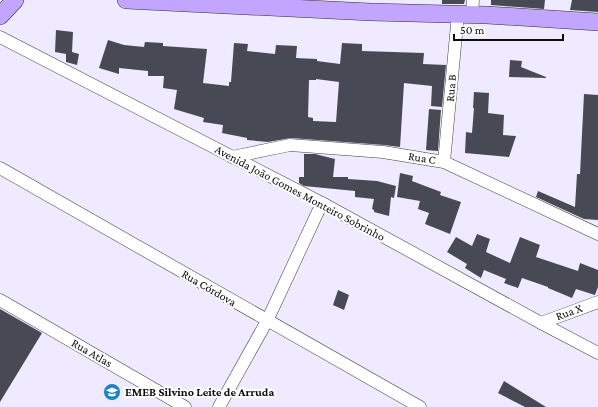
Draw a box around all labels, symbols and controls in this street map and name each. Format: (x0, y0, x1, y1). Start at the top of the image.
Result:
scale bar (454, 16, 563, 42)
text: 50 m (460, 23, 485, 37)
street label: Rua B (443, 73, 459, 102)
street label: Avenida João Gomes Monteiro Sobrinho (213, 142, 387, 244)
street label: Rua C (407, 149, 437, 167)
street label: Rua Córdova (179, 267, 239, 310)
street label: Rua X (554, 301, 584, 323)
street label: Rua Atlas (69, 336, 115, 370)
school or university icon: EMEB Silvino Leite de Arruda (102, 382, 122, 402)
place label: EMEB Silvino Leite de Arruda (125, 385, 274, 399)

